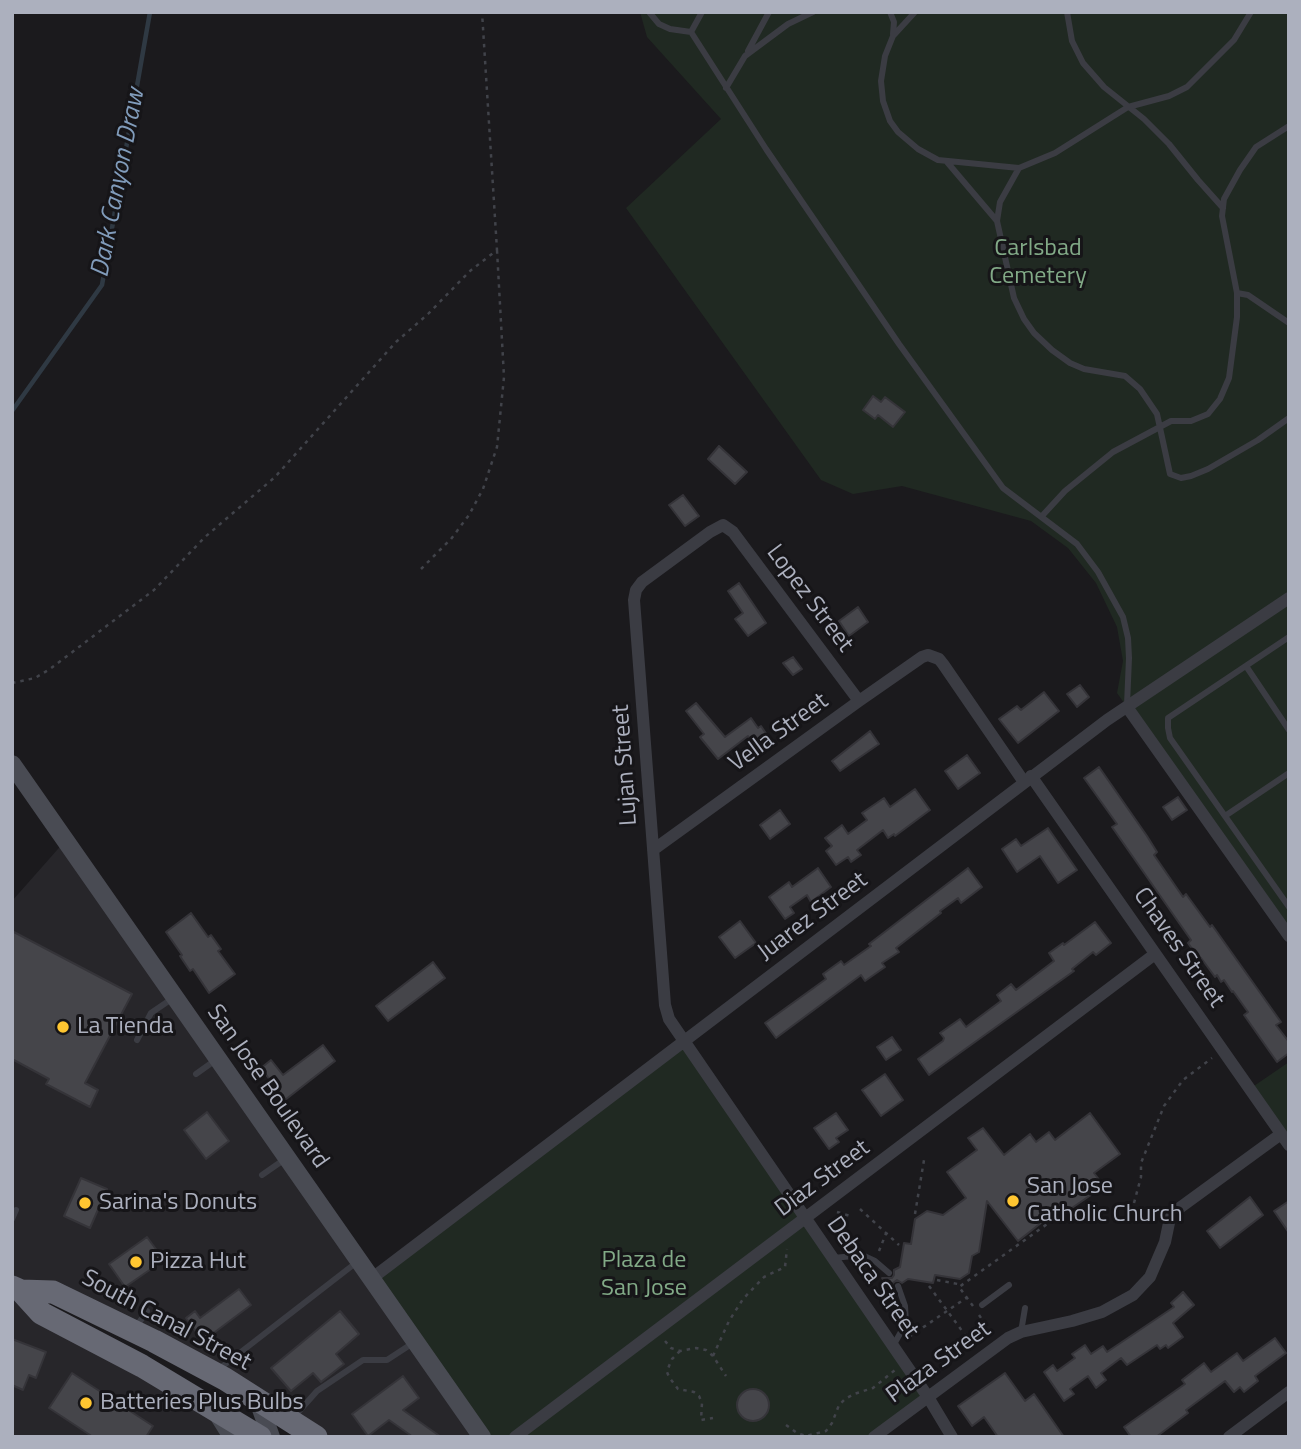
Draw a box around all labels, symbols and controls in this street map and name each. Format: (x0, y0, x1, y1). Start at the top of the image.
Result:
water label: Dark Canyon Draw (85, 86, 153, 280)
park label: Carlsbad Cemetery (989, 235, 1087, 291)
street label: Lopez Street (759, 540, 859, 658)
street label: Vella Street (724, 687, 834, 779)
street label: Lujan Street (607, 703, 645, 827)
street label: Juarez Street (752, 866, 874, 968)
street label: Chaves Street (1126, 883, 1230, 1013)
street label: San Jose Boulevard (200, 1000, 334, 1174)
place label: La Tienda (77, 1013, 173, 1041)
marker: La Tienda (55, 1019, 71, 1035)
street label: Diaz Street (770, 1134, 876, 1224)
place label: San Jose Catholic Church (1027, 1173, 1183, 1229)
place label: Sarina's Donuts (99, 1189, 257, 1217)
marker: San Jose Catholic Church (1005, 1193, 1021, 1209)
marker: Sarina's Donuts (77, 1195, 93, 1211)
street label: Debaca Street (820, 1212, 924, 1344)
park label: Plaza de San Jose (601, 1247, 687, 1303)
place label: Pizza Hut (150, 1248, 246, 1276)
marker: Pizza Hut (128, 1254, 144, 1270)
street label: South Canal Street (76, 1264, 256, 1378)
street label: Plaza Street (881, 1316, 997, 1410)
place label: Batteries Plus Bulbs (100, 1389, 304, 1417)
marker: Batteries Plus Bulbs (78, 1395, 94, 1411)

